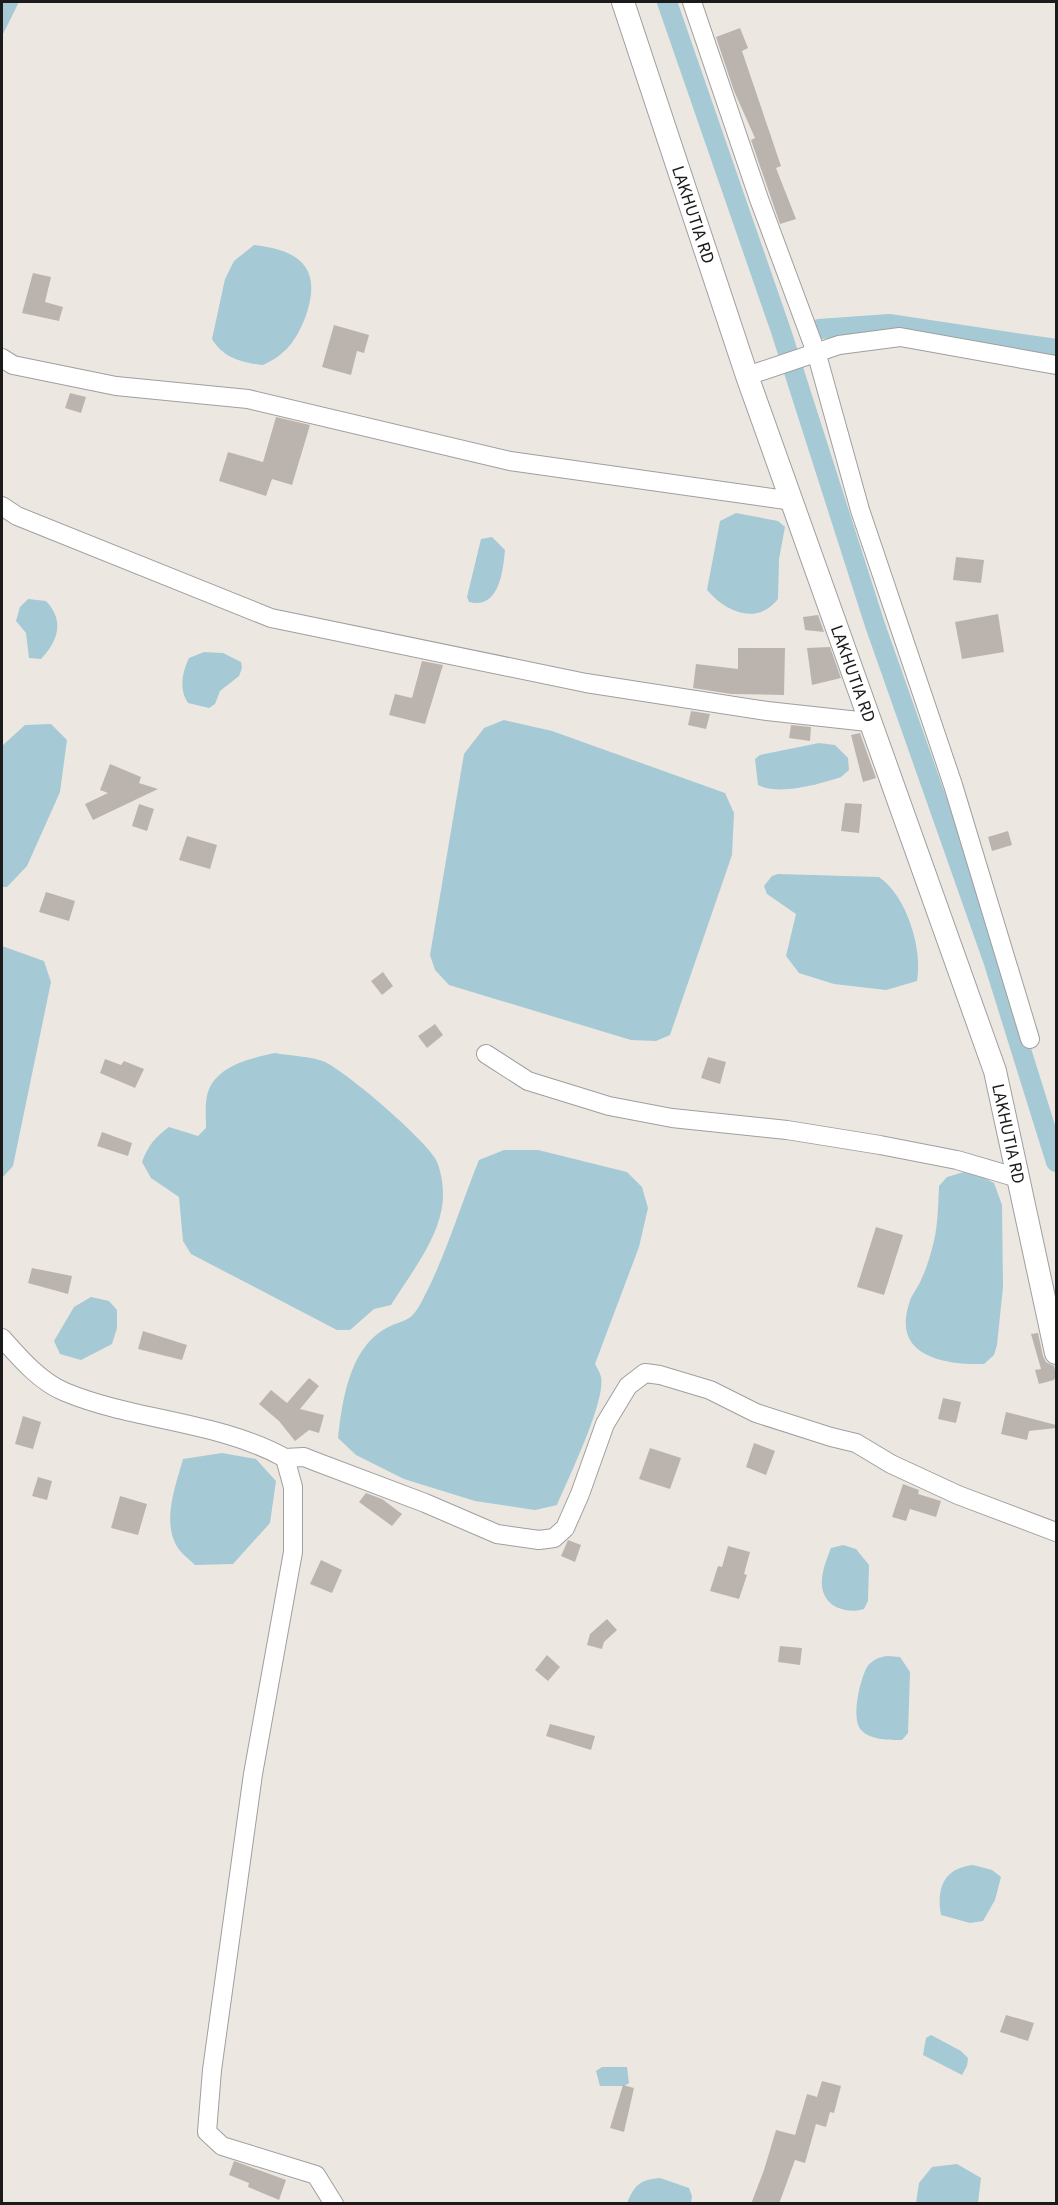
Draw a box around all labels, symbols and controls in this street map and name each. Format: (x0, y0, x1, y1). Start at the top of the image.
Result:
street label: LAKHUTIA RD (665, 163, 721, 267)
street label: LAKHUTIA RD (824, 622, 882, 726)
street label: LAKHUTIA RD (985, 1081, 1031, 1186)

